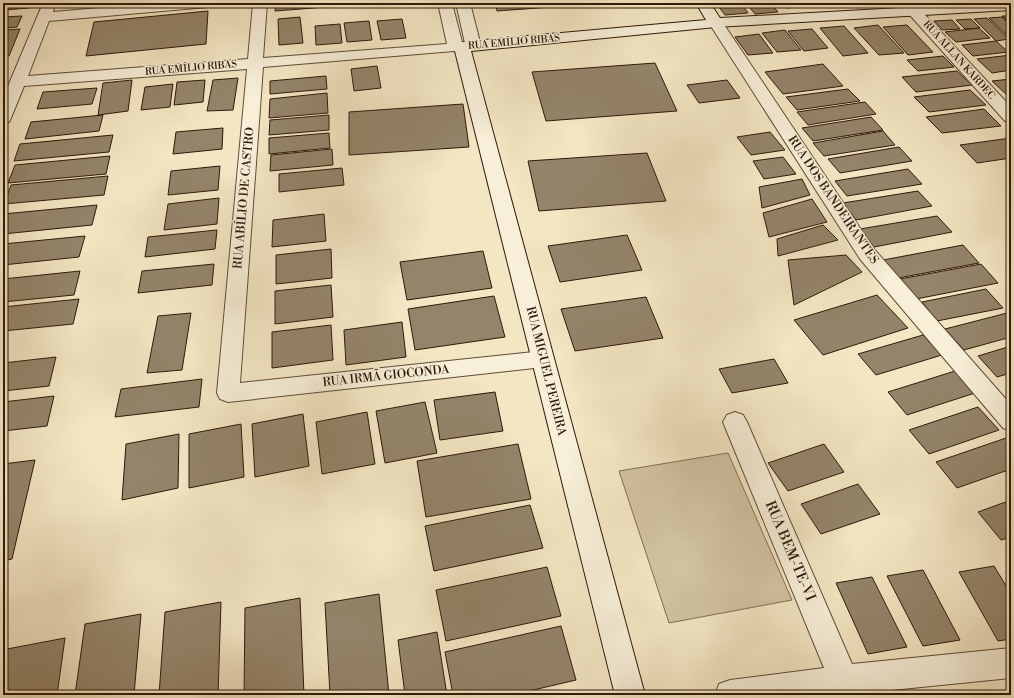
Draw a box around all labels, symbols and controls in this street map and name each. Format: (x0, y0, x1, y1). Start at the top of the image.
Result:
street label: RUA ALLAN KARDEC (921, 18, 998, 102)
street label: RUA EMÍLIO RIBAS (467, 30, 561, 52)
street label: RUA EMÍLIO RIBAS (144, 56, 238, 78)
street label: RUA ABÍLIO DE CASTRO (228, 126, 258, 270)
street label: RUA DOS BANDEIRANTES (784, 133, 882, 267)
street label: RUA MIGUEL PEREIRA (523, 305, 570, 438)
street label: RUA IRMÃ GIOCONDA (322, 360, 451, 390)
street label: RUA BEM-TE-VI (761, 498, 820, 605)

